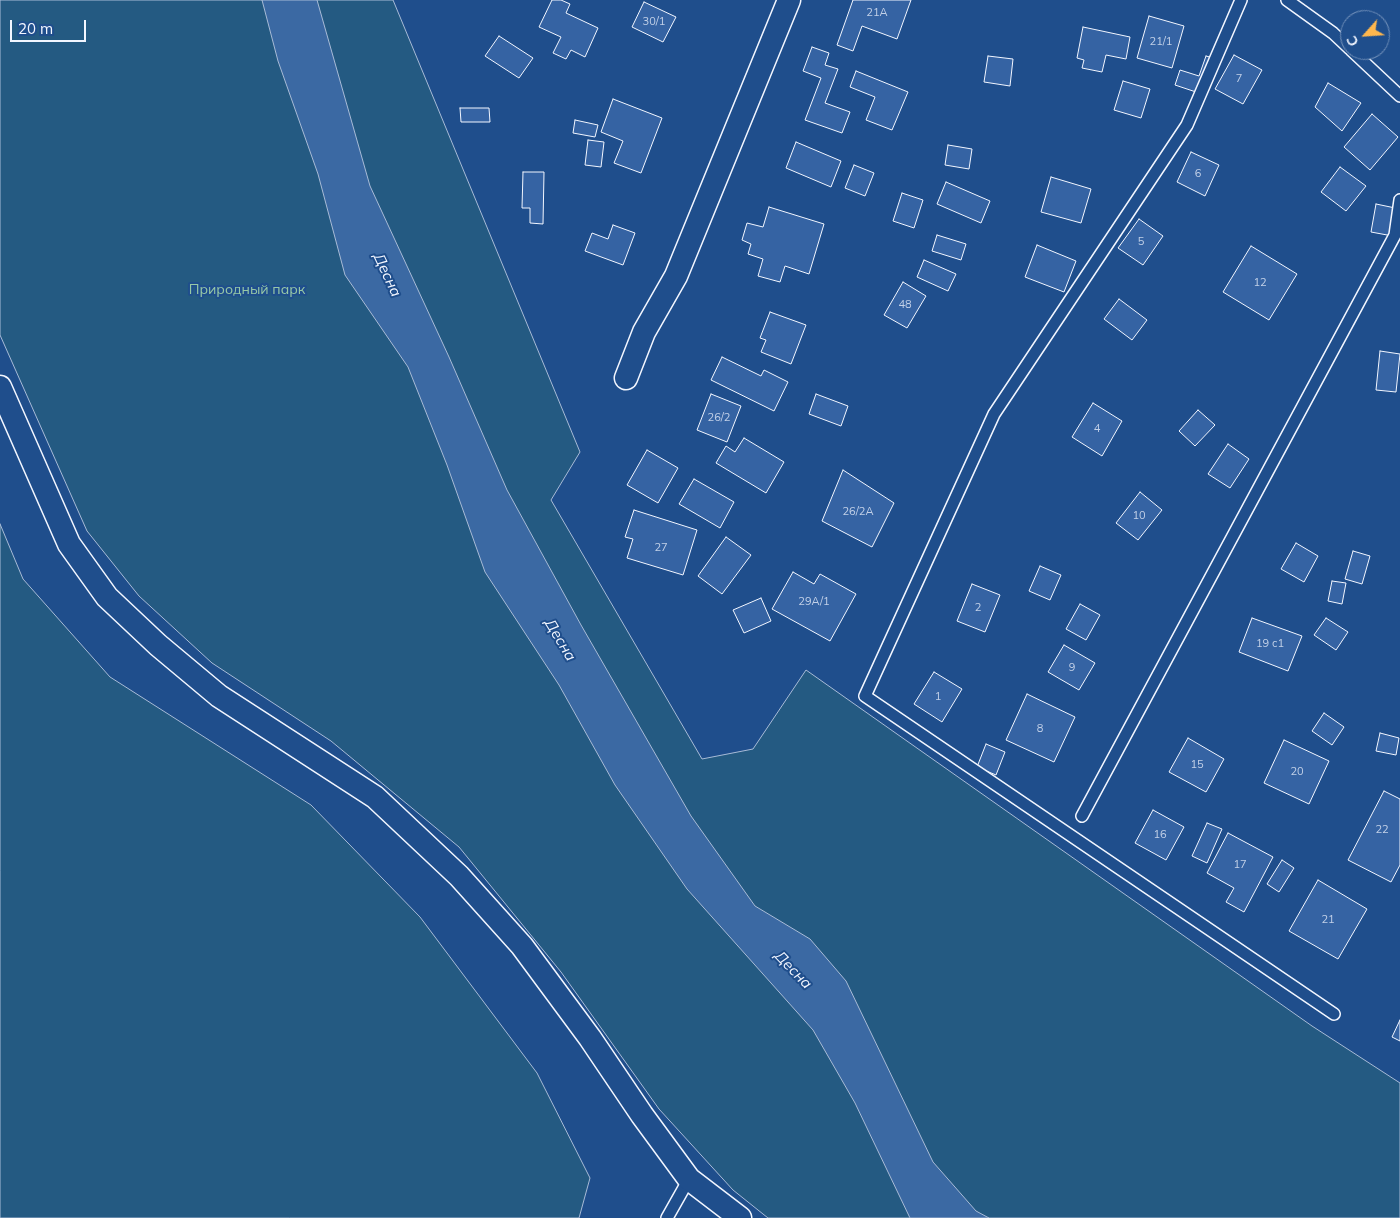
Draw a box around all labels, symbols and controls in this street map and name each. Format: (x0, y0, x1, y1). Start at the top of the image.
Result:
house number: 21А (866, 6, 888, 20)
scale bar (12, 10, 89, 42)
north arrow (1340, 10, 1390, 60)
house number: 30/1 (643, 15, 665, 29)
text: 20 m (18, 19, 53, 38)
text: С (1342, 33, 1363, 49)
house number: 21/1 (1150, 35, 1172, 49)
house number: 7 (1236, 72, 1242, 86)
house number: 6 (1195, 167, 1201, 181)
house number: 5 (1138, 235, 1144, 249)
water label: Десна (369, 250, 405, 300)
house number: 12 (1253, 276, 1267, 290)
park label: Природный парк (189, 282, 305, 298)
house number: 48 (898, 298, 912, 312)
house number: 26/2 (708, 411, 730, 425)
house number: 4 (1094, 422, 1100, 436)
house number: 26/2А (842, 505, 874, 519)
house number: 10 (1132, 509, 1146, 523)
house number: 27 (654, 541, 668, 555)
house number: 29А/1 (798, 595, 830, 609)
house number: 2 (975, 601, 981, 615)
water label: Десна (540, 616, 580, 664)
house number: 19 с1 (1256, 637, 1284, 651)
house number: 9 (1069, 661, 1075, 675)
house number: 1 (935, 690, 941, 704)
house number: 8 (1037, 722, 1043, 736)
house number: 15 (1190, 758, 1204, 772)
house number: 20 (1290, 765, 1304, 779)
house number: 22 (1375, 823, 1389, 837)
house number: 16 (1153, 828, 1167, 842)
house number: 17 (1233, 858, 1247, 872)
house number: 21 (1321, 913, 1335, 927)
water label: Десна (771, 947, 815, 993)

